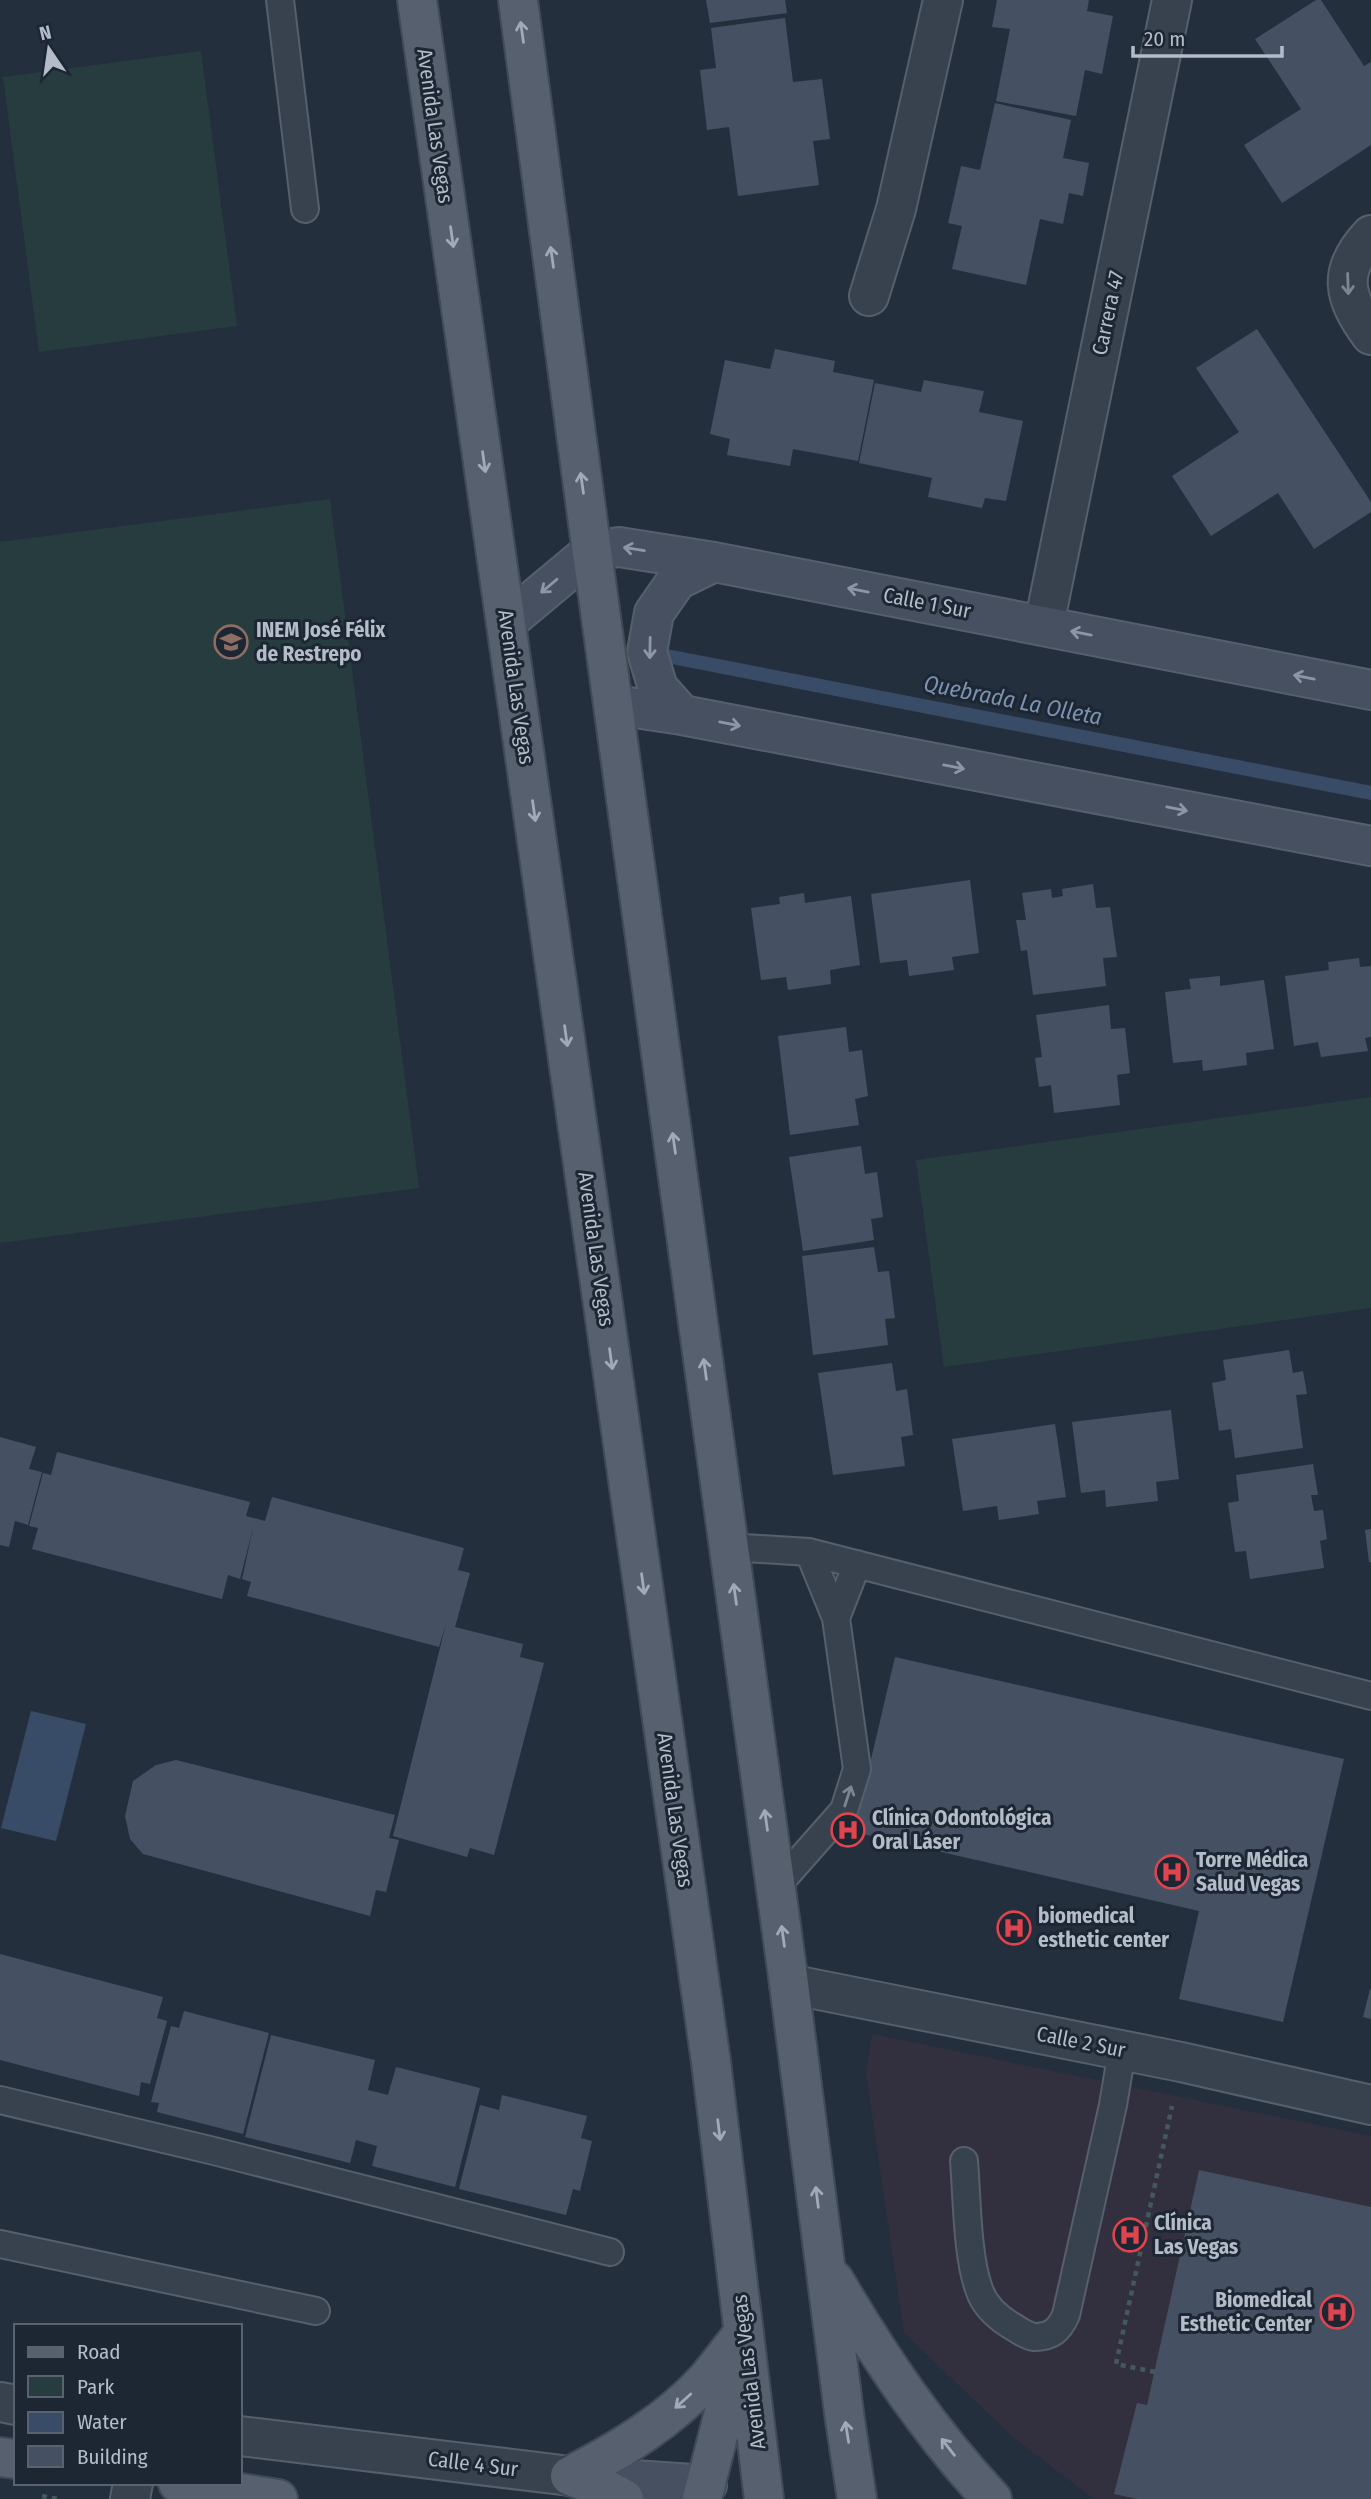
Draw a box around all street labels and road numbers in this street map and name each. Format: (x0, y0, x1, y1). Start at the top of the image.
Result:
street label: Avenida Las Vegas (411, 47, 459, 205)
street label: Carrera 47 (1086, 269, 1130, 357)
street label: Calle 1 Sur (881, 582, 974, 624)
street label: Avenida Las Vegas (492, 608, 540, 766)
street label: Avenida Las Vegas (572, 1170, 620, 1328)
street label: Avenida Las Vegas (651, 1731, 699, 1889)
street label: Calle 2 Sur (1034, 2021, 1128, 2063)
street label: Avenida Las Vegas (727, 2293, 771, 2451)
street label: Calle 4 Sur (426, 2446, 520, 2483)

